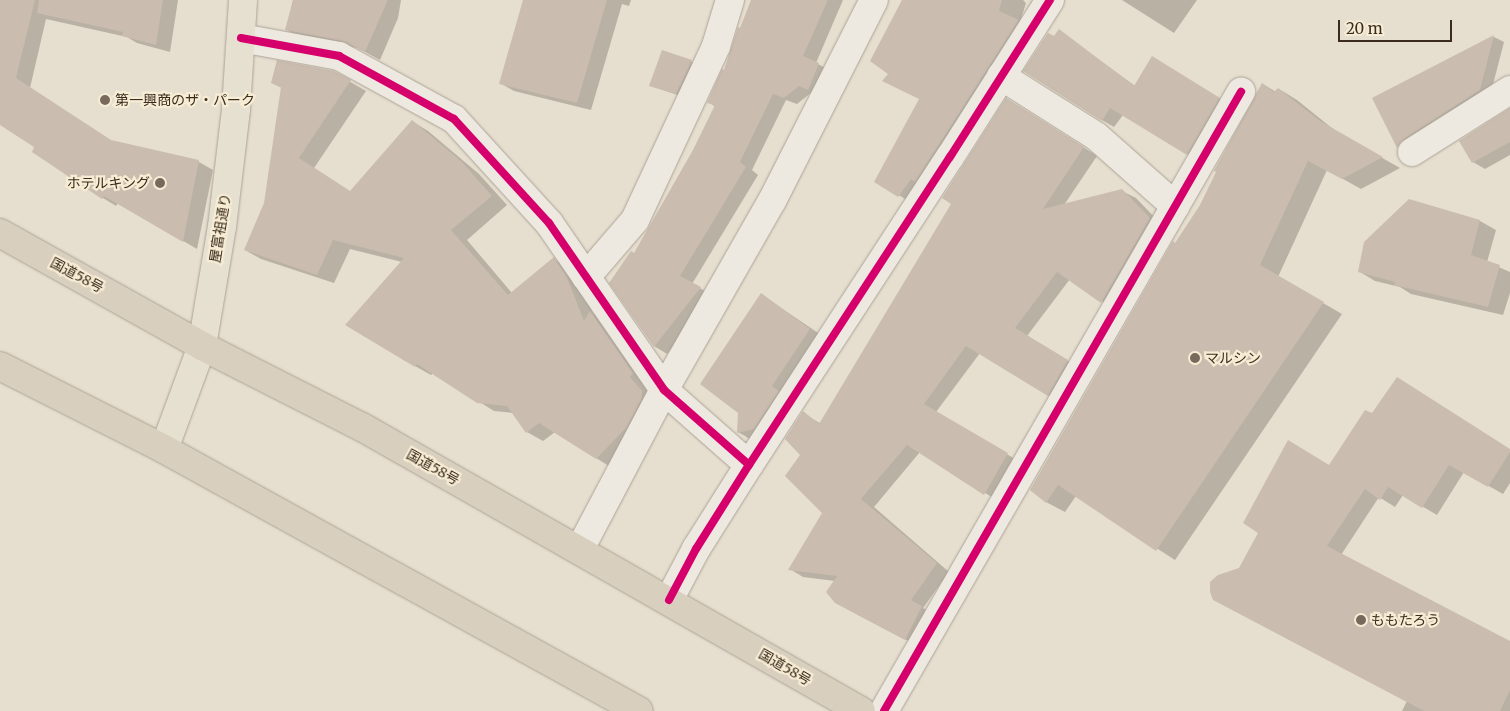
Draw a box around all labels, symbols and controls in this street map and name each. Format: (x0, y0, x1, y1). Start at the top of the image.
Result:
scale bar (1340, 10, 1454, 42)
text: 20 m (1346, 19, 1383, 38)
place label: 第一興商のザ・パーク (115, 92, 255, 108)
marker: 第一興商のザ・パーク (99, 94, 111, 106)
place label: ホテルキング (66, 175, 150, 191)
marker: ホテルキング (154, 177, 166, 189)
street label: 屋富祖通り (206, 192, 234, 264)
street label: 国道58号 (47, 254, 107, 296)
place label: マルシン (1205, 350, 1261, 366)
marker: マルシン (1189, 352, 1201, 364)
street label: 国道58号 (403, 446, 463, 488)
place label: ももたろう (1371, 612, 1441, 628)
marker: ももたろう (1355, 614, 1367, 626)
street label: 国道58号 (756, 645, 814, 689)

